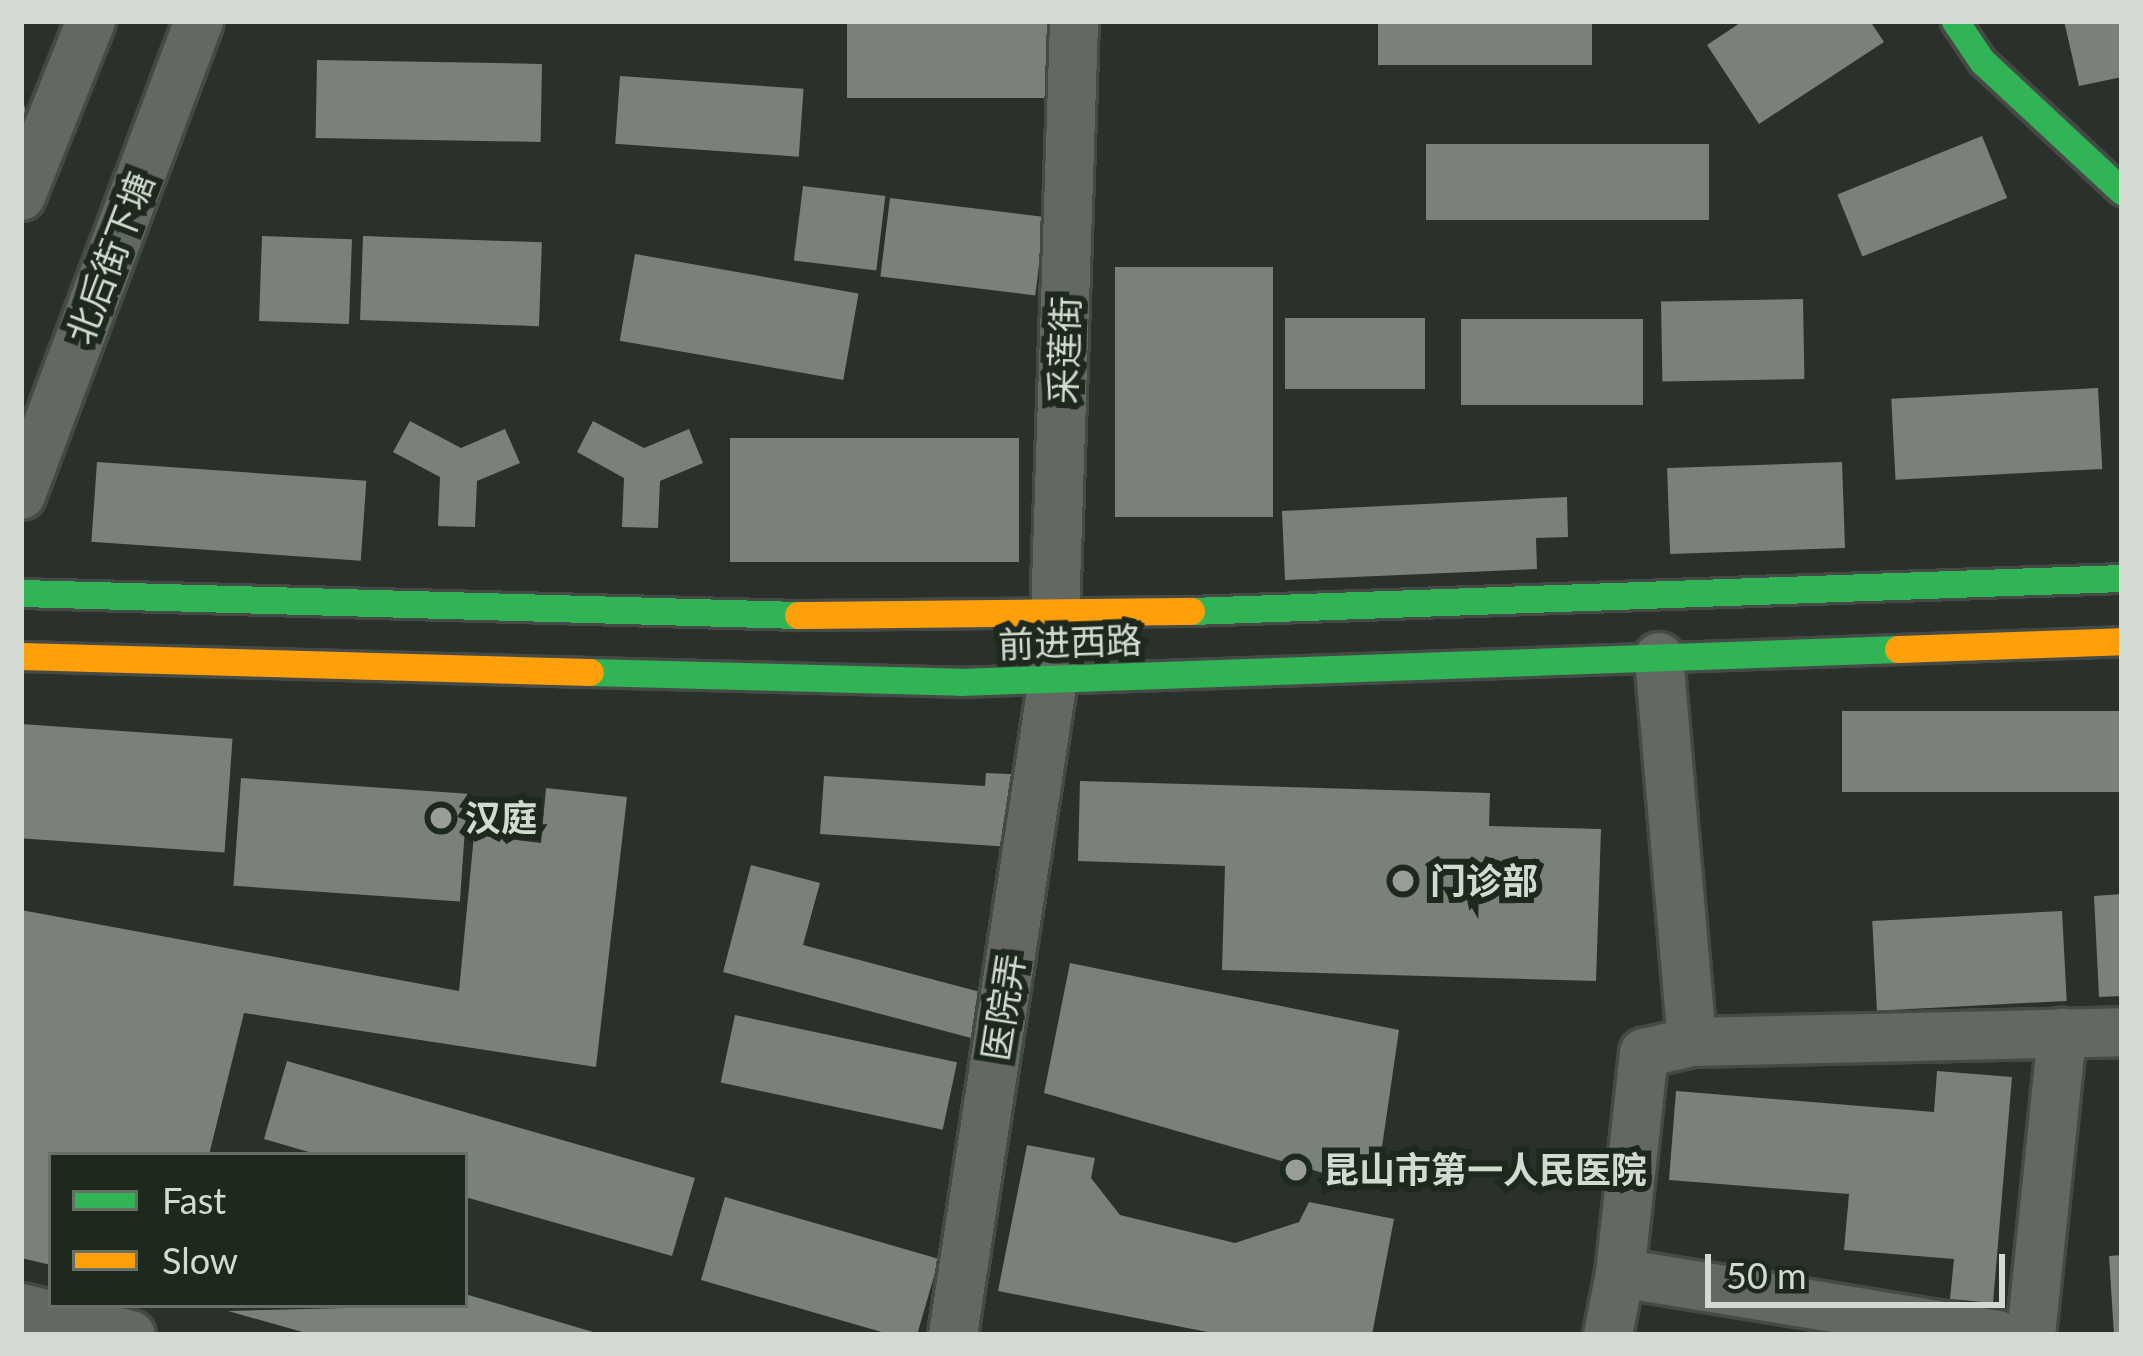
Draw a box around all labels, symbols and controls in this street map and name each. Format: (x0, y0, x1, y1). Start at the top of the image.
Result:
street label: 北后街下塘 (58, 166, 162, 350)
street label: 采莲街 (1041, 295, 1087, 405)
street label: 前进西路 (997, 618, 1143, 666)
place label: 汉庭 (465, 796, 537, 840)
marker: 汉庭 (428, 805, 454, 831)
place label: 门诊部 (1430, 859, 1538, 903)
marker: 门诊部 (1387, 865, 1419, 897)
street label: 医院弄 (973, 950, 1033, 1064)
place label: 昆山市第一人民医院 (1323, 1148, 1647, 1192)
legend (48, 1152, 468, 1308)
marker: 昆山市第一人民医院 (1280, 1154, 1312, 1186)
text: Fast (162, 1178, 226, 1222)
scale bar (1711, 1230, 2011, 1304)
text: Slow (162, 1238, 238, 1282)
text: 50 m (1726, 1253, 1807, 1297)

